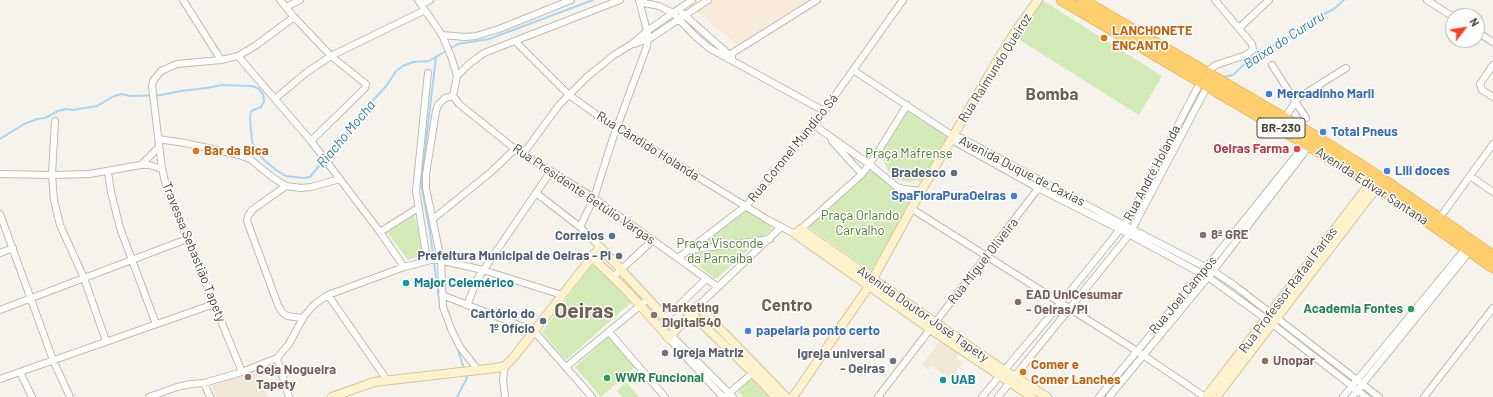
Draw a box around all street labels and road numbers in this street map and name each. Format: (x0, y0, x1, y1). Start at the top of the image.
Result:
street label: Rua Raimundo Queiroz (955, 11, 1035, 125)
street label: Rua Coronel Mundico Sá (745, 91, 841, 205)
street label: Rua Cândido Holanda (594, 108, 702, 184)
road number: BR-230 (1257, 118, 1305, 138)
street label: Rua André Holanda (1120, 122, 1184, 224)
street label: Avenida Duque de Caxias (957, 132, 1087, 210)
street label: Rua Presidente Getúlio Vargas (510, 140, 658, 248)
street label: Avenida Edivar Santana (1313, 144, 1431, 228)
street label: Travessa Sebastião Tapety (159, 180, 229, 324)
street label: Rua Miguel Oliveira (944, 215, 1022, 307)
street label: Rua Professor Rafael Farias (1236, 224, 1340, 356)
street label: Rua Joel Campos (1146, 253, 1220, 337)
street label: Avenida Doutor José Tapety (854, 263, 992, 365)

